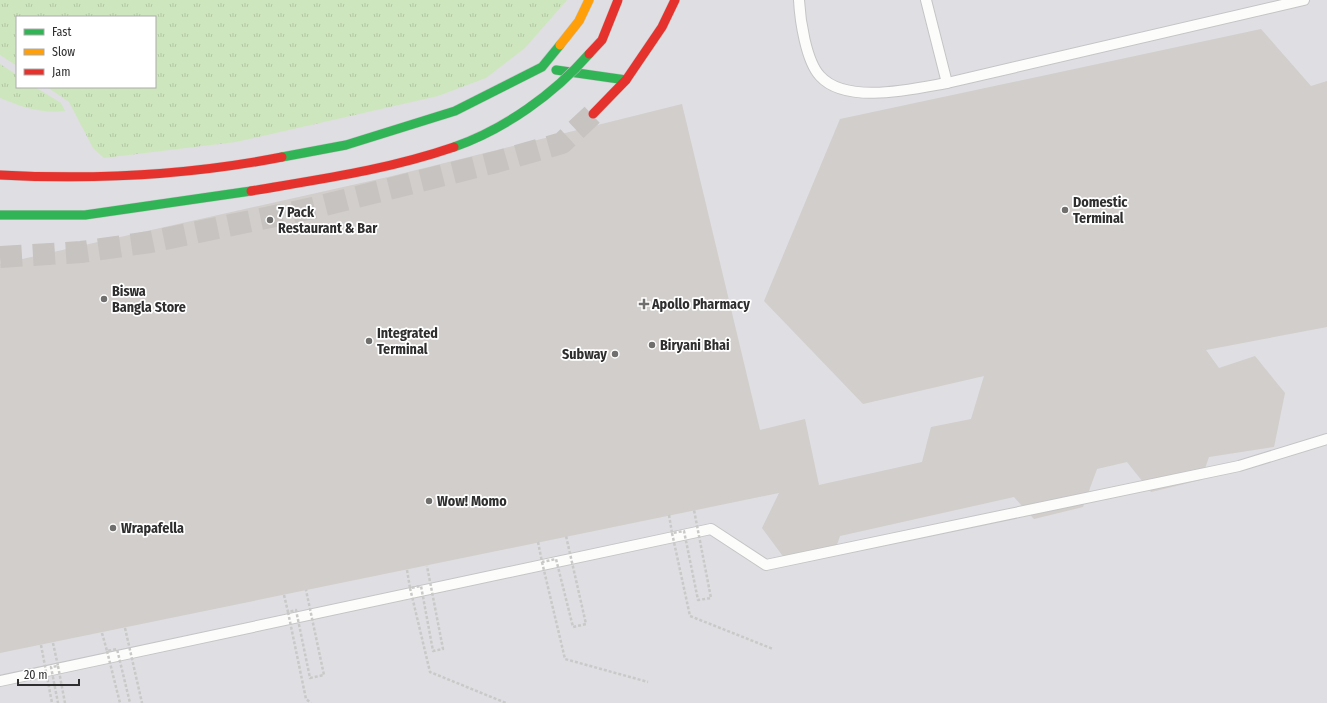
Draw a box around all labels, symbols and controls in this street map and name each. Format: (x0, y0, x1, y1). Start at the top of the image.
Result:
legend (16, 16, 156, 88)
text: Fast (52, 25, 71, 39)
text: Slow (52, 45, 75, 59)
text: Jam (52, 65, 70, 79)
place label: Domestic Terminal (1073, 194, 1128, 227)
place label: 7 Pack Restaurant & Bar (278, 204, 378, 237)
marker: Domestic Terminal (1060, 205, 1070, 215)
marker: 7 Pack Restaurant & Bar (265, 215, 275, 225)
place label: Biswa Bangla Store (112, 283, 186, 316)
marker: Biswa Bangla Store (99, 294, 109, 304)
place label: Apollo Pharmacy (651, 296, 750, 313)
marker: Apollo Pharmacy (639, 299, 649, 309)
place label: Integrated Terminal (377, 325, 438, 358)
marker: Integrated Terminal (364, 336, 374, 346)
place label: Biryani Bhai (660, 337, 730, 354)
marker: Biryani Bhai (647, 340, 657, 350)
place label: Subway (562, 346, 607, 363)
marker: Subway (610, 349, 620, 359)
place label: Wow! Momo (437, 493, 507, 510)
marker: Wow! Momo (424, 496, 434, 506)
place label: Wrapafella (121, 520, 184, 537)
marker: Wrapafella (108, 523, 118, 533)
scale bar (18, 661, 79, 687)
text: 20 m (24, 668, 48, 682)

